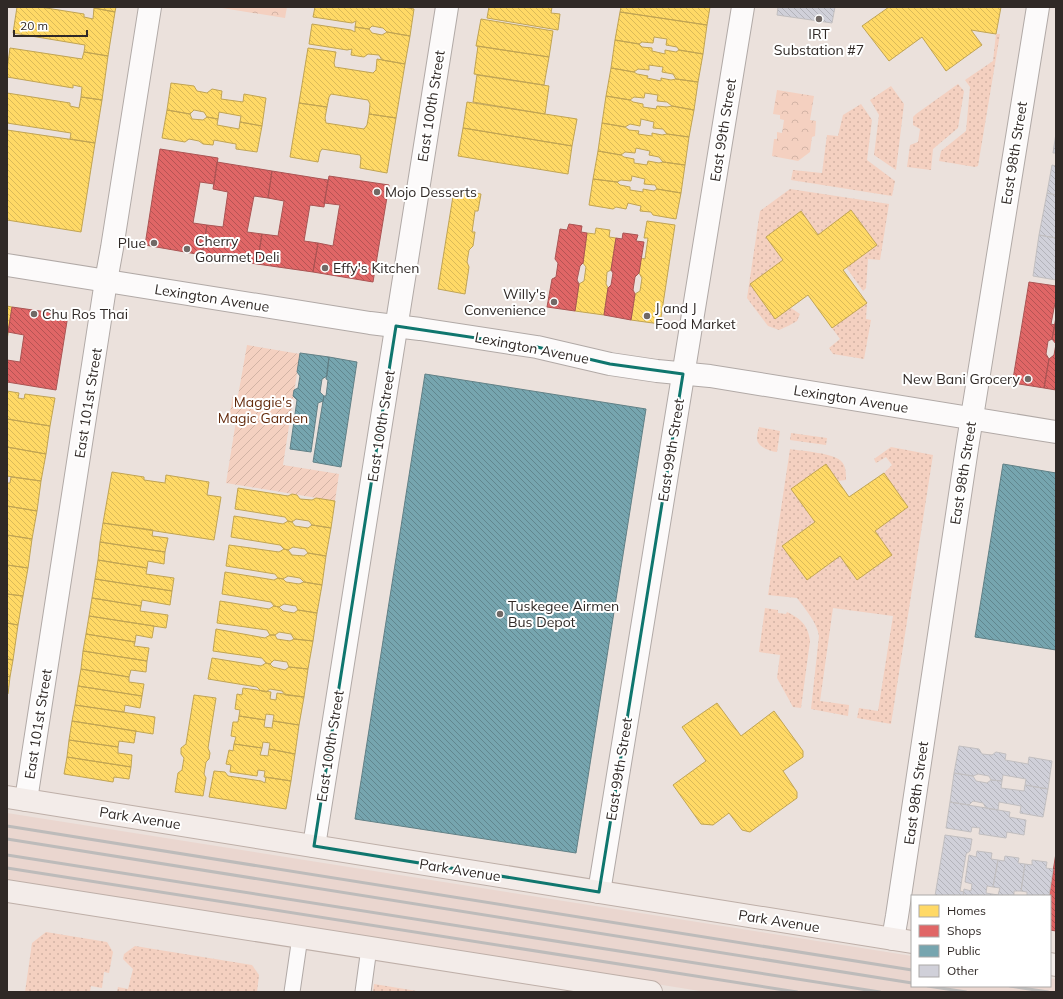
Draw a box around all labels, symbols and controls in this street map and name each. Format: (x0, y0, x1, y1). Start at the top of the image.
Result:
scale bar (14, 12, 87, 38)
marker: IRT Substation #7 (814, 14, 824, 24)
text: 20 m (20, 18, 48, 33)
place label: IRT Substation #7 (774, 25, 864, 59)
street label: East 100th Street (413, 49, 449, 163)
street label: East 99th Street (706, 77, 740, 183)
street label: East 98th Street (997, 100, 1031, 206)
place label: Mojo Desserts (385, 183, 477, 201)
marker: Mojo Desserts (372, 187, 382, 197)
place label: Cherry Gourmet Deli (195, 232, 280, 266)
place label: Plue (118, 234, 146, 252)
marker: Plue (149, 238, 159, 248)
marker: Cherry Gourmet Deli (182, 244, 192, 254)
place label: Effy's Kitchen (333, 259, 419, 277)
marker: Effy's Kitchen (320, 263, 330, 273)
street label: Lexington Avenue (153, 280, 271, 316)
place label: Willy's Convenience (464, 285, 546, 319)
marker: Willy's Convenience (549, 297, 559, 307)
place label: J and J Food Market (655, 299, 736, 333)
place label: Chu Ros Thai (42, 305, 128, 323)
marker: Chu Ros Thai (29, 309, 39, 319)
marker: J and J Food Market (642, 311, 652, 321)
street label: Lexington Avenue (473, 328, 591, 368)
street label: East 101st Street (70, 347, 106, 459)
street label: East 100th Street (363, 369, 399, 483)
place label: New Bani Grocery (903, 370, 1021, 388)
marker: New Bani Grocery (1023, 374, 1033, 384)
street label: Lexington Avenue (792, 381, 910, 417)
park label: Maggie's Magic Garden (218, 393, 308, 427)
street label: East 99th Street (654, 397, 688, 503)
street label: East 98th Street (946, 420, 980, 526)
place label: Tuskegee Airmen Bus Depot (508, 597, 619, 631)
marker: Tuskegee Airmen Bus Depot (495, 609, 505, 619)
street label: East 101st Street (20, 668, 56, 780)
street label: East 100th Street (312, 689, 348, 803)
street label: East 99th Street (602, 716, 636, 822)
street label: East 98th Street (900, 740, 932, 846)
street label: Park Avenue (98, 803, 182, 833)
street label: Park Avenue (418, 855, 502, 885)
legend (911, 895, 1051, 987)
text: Homes (947, 903, 986, 918)
street label: Park Avenue (737, 906, 821, 936)
text: Shops (947, 923, 982, 938)
text: Public (947, 943, 981, 958)
text: Other (947, 963, 979, 978)

